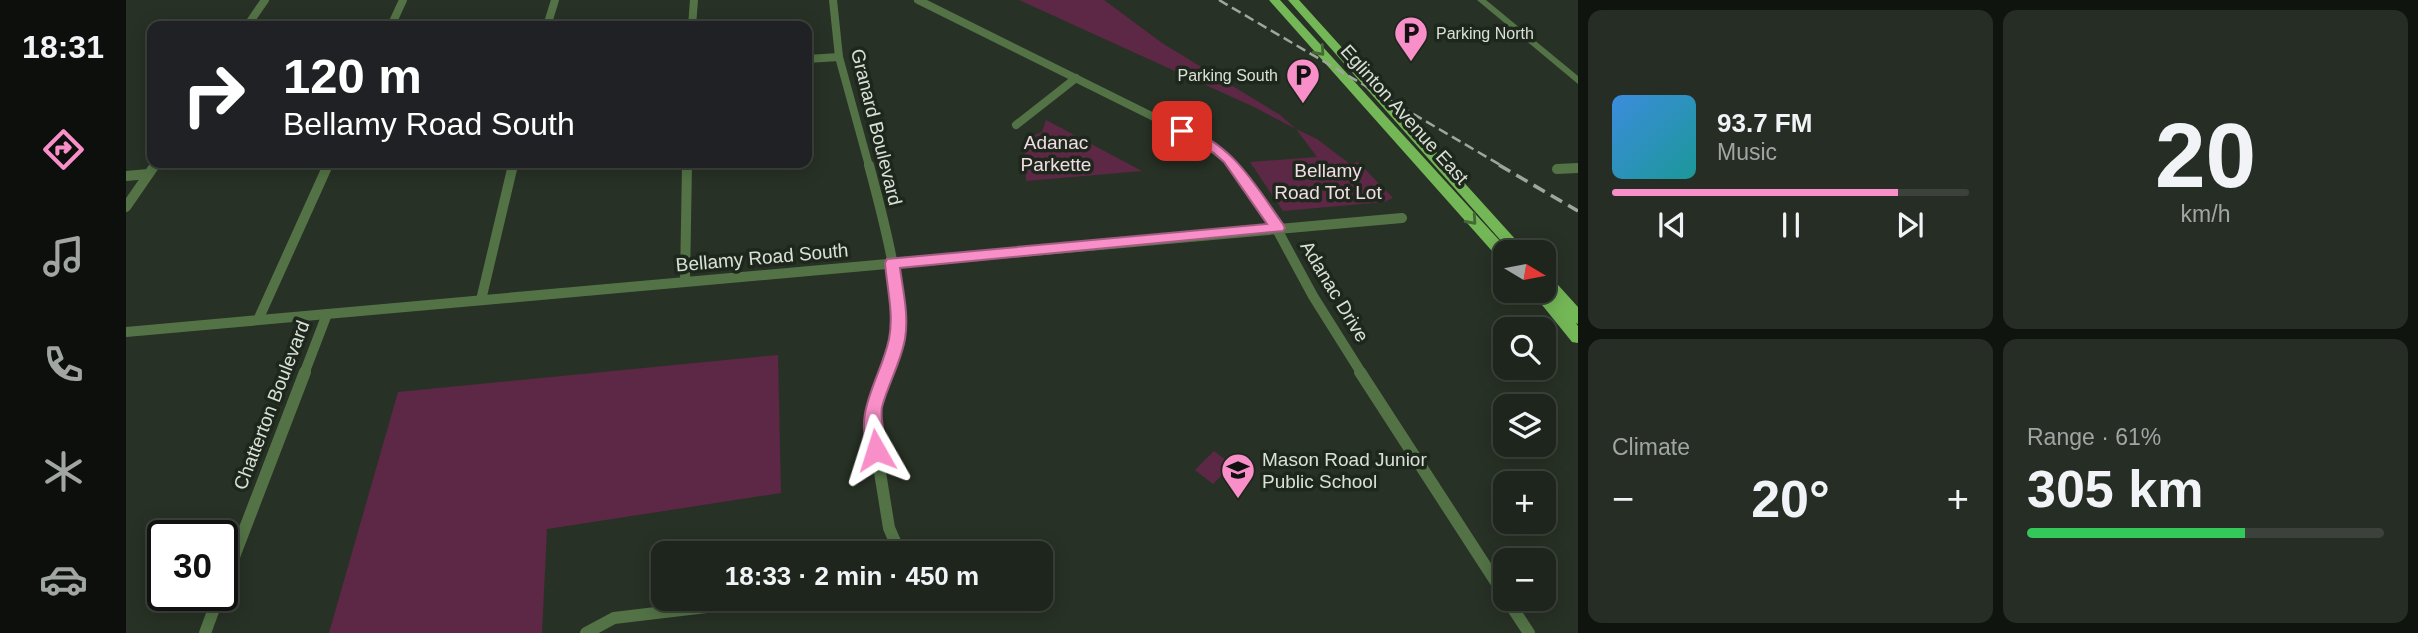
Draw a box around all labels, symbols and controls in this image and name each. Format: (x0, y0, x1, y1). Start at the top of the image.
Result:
parking icon: Parking North (1392, 14, 1430, 63)
place label: Parking North (1436, 25, 1534, 42)
text: 18:31 (22, 29, 104, 65)
street label: Eglinton Avenue East (1337, 40, 1473, 189)
one-way arrow (1312, 43, 1324, 56)
street label: Granard Boulevard (847, 47, 906, 208)
icon: right (168, 49, 259, 140)
text: 120 m (283, 49, 422, 103)
parking icon: Parking South (1284, 56, 1322, 105)
place label: Parking South (1177, 67, 1278, 84)
pin (1152, 101, 1212, 161)
text: 20 (2155, 105, 2256, 206)
text: Bellamy Road South (283, 106, 575, 142)
text: 93.7 FM (1717, 108, 1812, 138)
icon: arrive (1163, 112, 1201, 150)
icon: directions (39, 125, 88, 174)
park label: Adanac Parkette (1021, 132, 1091, 175)
text: Music (1717, 139, 1777, 165)
park label: Bellamy Road Tot Lot (1274, 160, 1382, 203)
text: km/h (2181, 201, 2230, 227)
icon: previous (1653, 206, 1691, 244)
icon: pause (1772, 206, 1810, 244)
icon: next (1891, 206, 1929, 244)
one-way arrow (1464, 212, 1477, 225)
icon: music (39, 232, 88, 281)
street label: Adanac Drive (1296, 237, 1373, 346)
street label: Bellamy Road South (675, 239, 849, 276)
north arrow (1493, 240, 1556, 303)
map controls (1493, 240, 1556, 611)
button: search (1493, 317, 1556, 380)
street label: Chatterton Boulevard (229, 318, 313, 493)
icon: phone (39, 340, 88, 389)
button: layers (1493, 394, 1556, 457)
position arrow (839, 413, 913, 487)
text: Range · 61% (2027, 424, 2161, 450)
text: Climate (1612, 434, 1690, 460)
icon: climate (39, 447, 88, 496)
place label: Mason Road Junior Public School (1262, 449, 1427, 492)
school or university icon: Mason Road Junior Public School (1219, 451, 1257, 500)
text: 305 km (2027, 460, 2203, 518)
text: 20° (1751, 470, 1830, 528)
button: + (1493, 471, 1556, 534)
text: − (1612, 478, 1634, 520)
text: + (1947, 478, 1969, 520)
speed limit sign: 30 (147, 520, 238, 611)
button: − (1493, 548, 1556, 611)
icon: car (39, 555, 88, 604)
text: 18:33 · 2 min · 450 m (725, 561, 979, 591)

